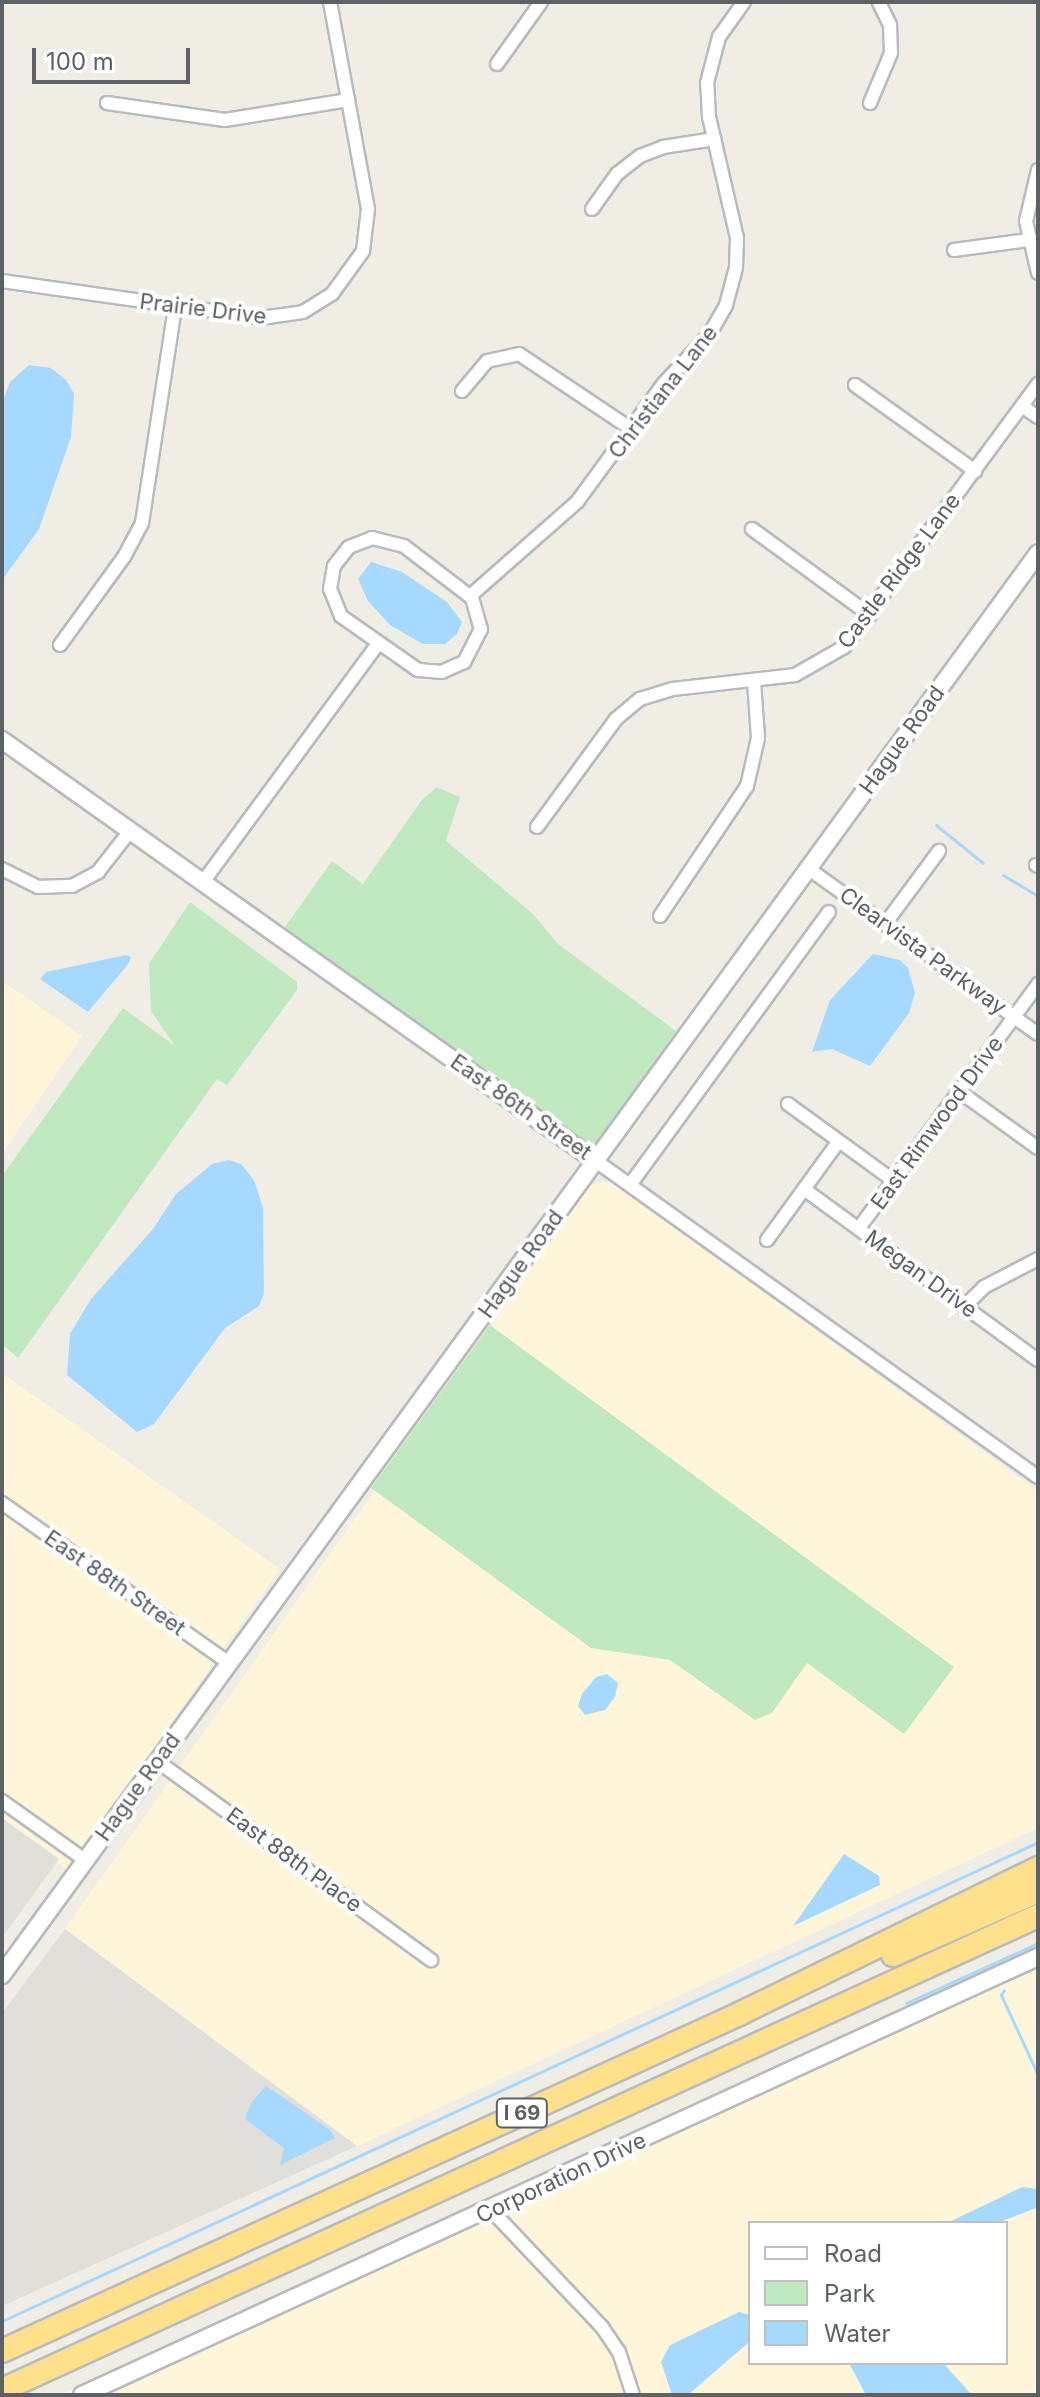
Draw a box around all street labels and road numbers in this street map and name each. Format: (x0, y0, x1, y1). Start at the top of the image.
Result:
street label: Prairie Drive (138, 288, 268, 330)
street label: Christiana Lane (603, 320, 723, 464)
street label: Castle Ridge Lane (832, 488, 966, 654)
street label: Hague Road (854, 681, 950, 799)
street label: Clearvista Parkway (834, 882, 1012, 1020)
street label: East Rimwood Drive (865, 1031, 1009, 1215)
street label: East 86th Street (445, 1048, 597, 1166)
street label: Hague Road (473, 1205, 569, 1323)
street label: Megan Drive (860, 1224, 982, 1324)
street label: East 88th Street (39, 1525, 191, 1641)
street label: Hague Road (90, 1728, 186, 1846)
street label: East 88th Place (221, 1802, 367, 1918)
road number: I 69 (494, 2097, 550, 2129)
street label: Corporation Drive (472, 2127, 650, 2229)

